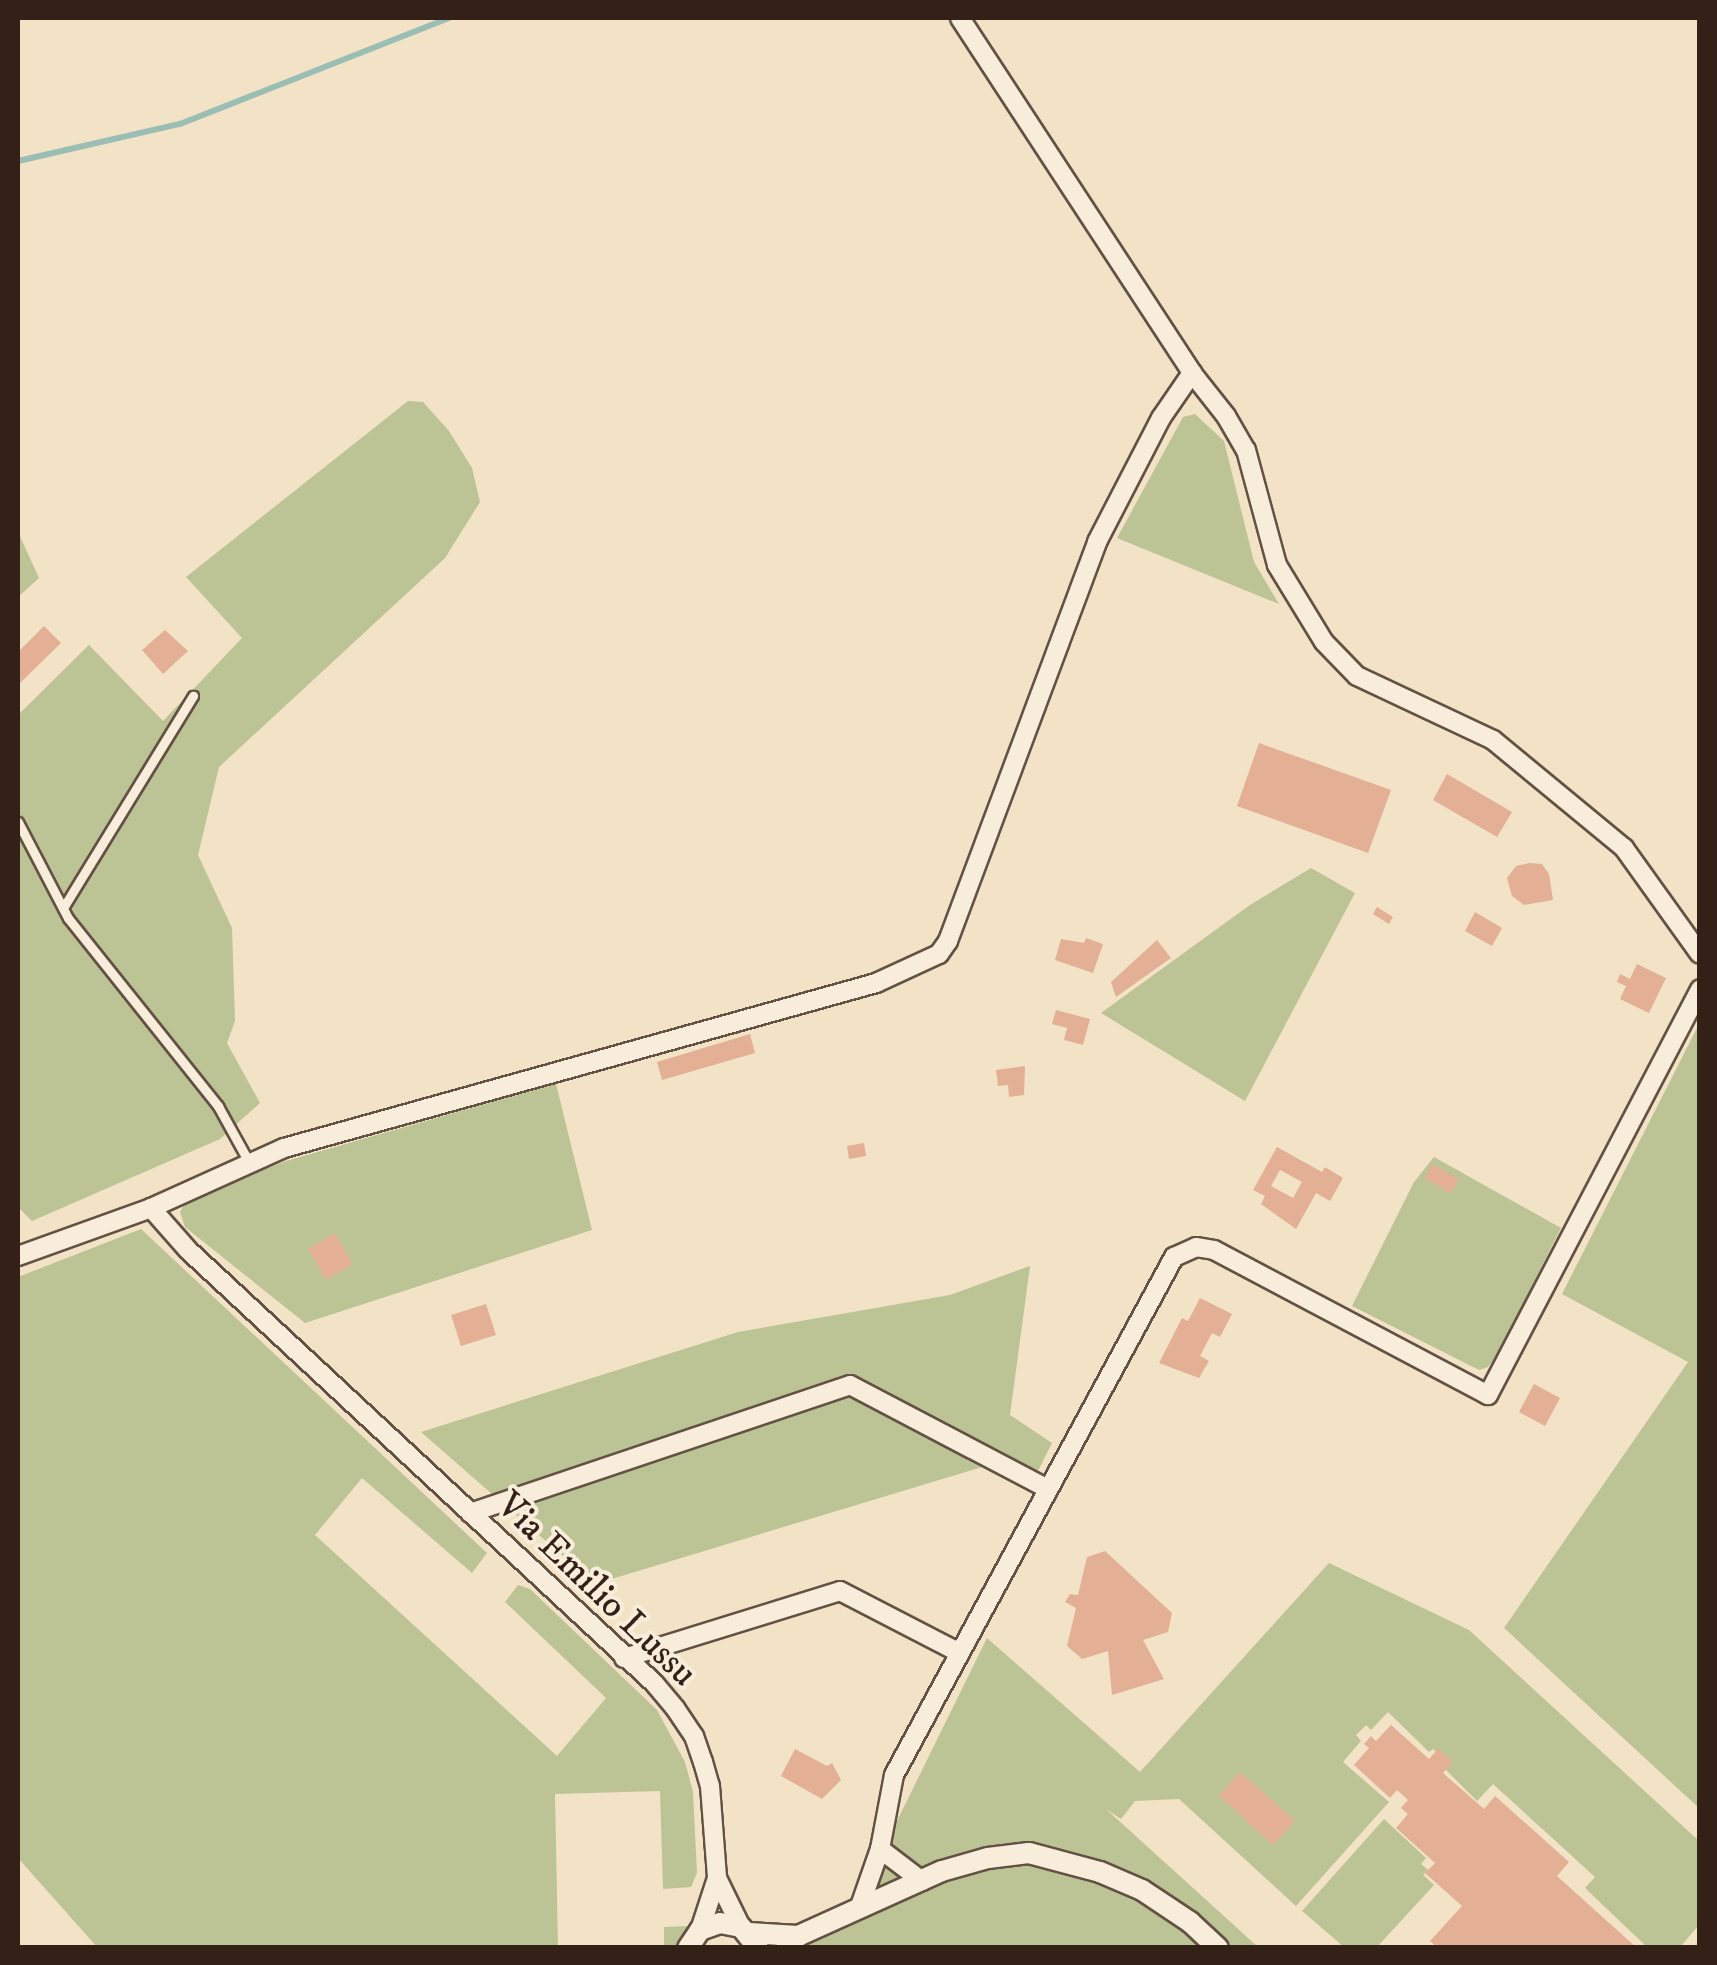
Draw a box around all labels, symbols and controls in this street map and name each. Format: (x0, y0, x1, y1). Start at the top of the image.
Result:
street label: Via Emilio Lussu (486, 1483, 706, 1697)

